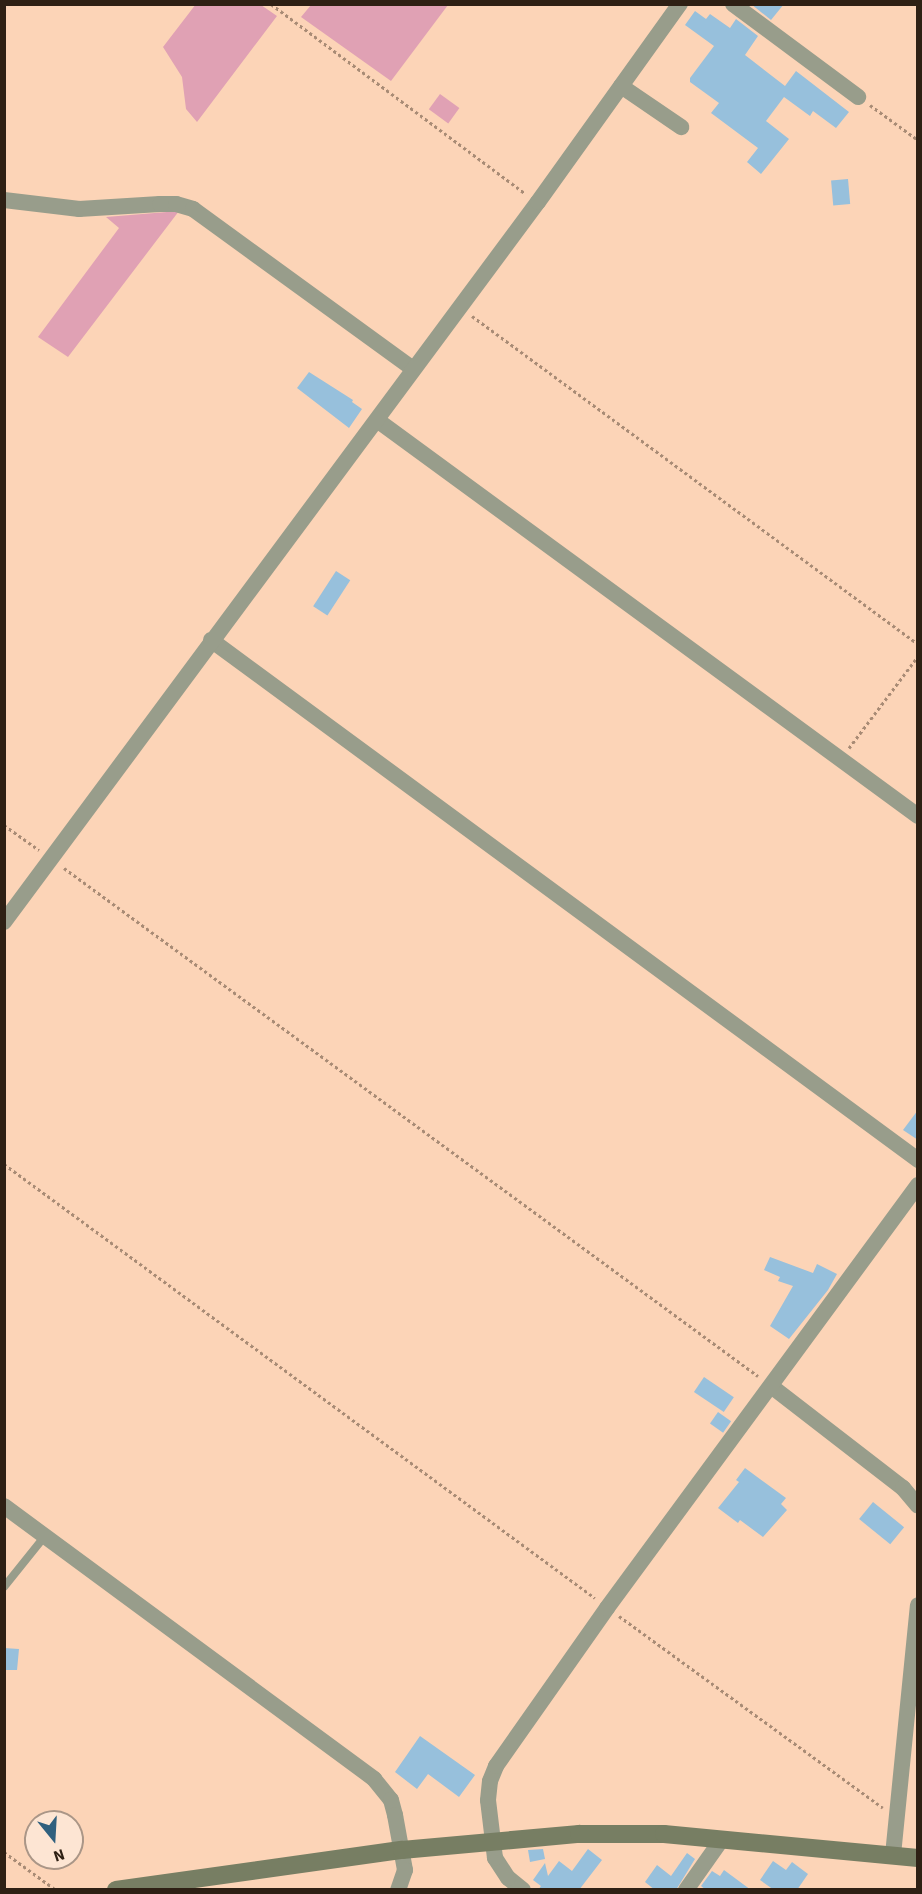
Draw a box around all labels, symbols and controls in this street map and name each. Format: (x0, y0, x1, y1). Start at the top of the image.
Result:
north arrow (24, 1810, 84, 1870)
text: N (50, 1843, 67, 1867)

